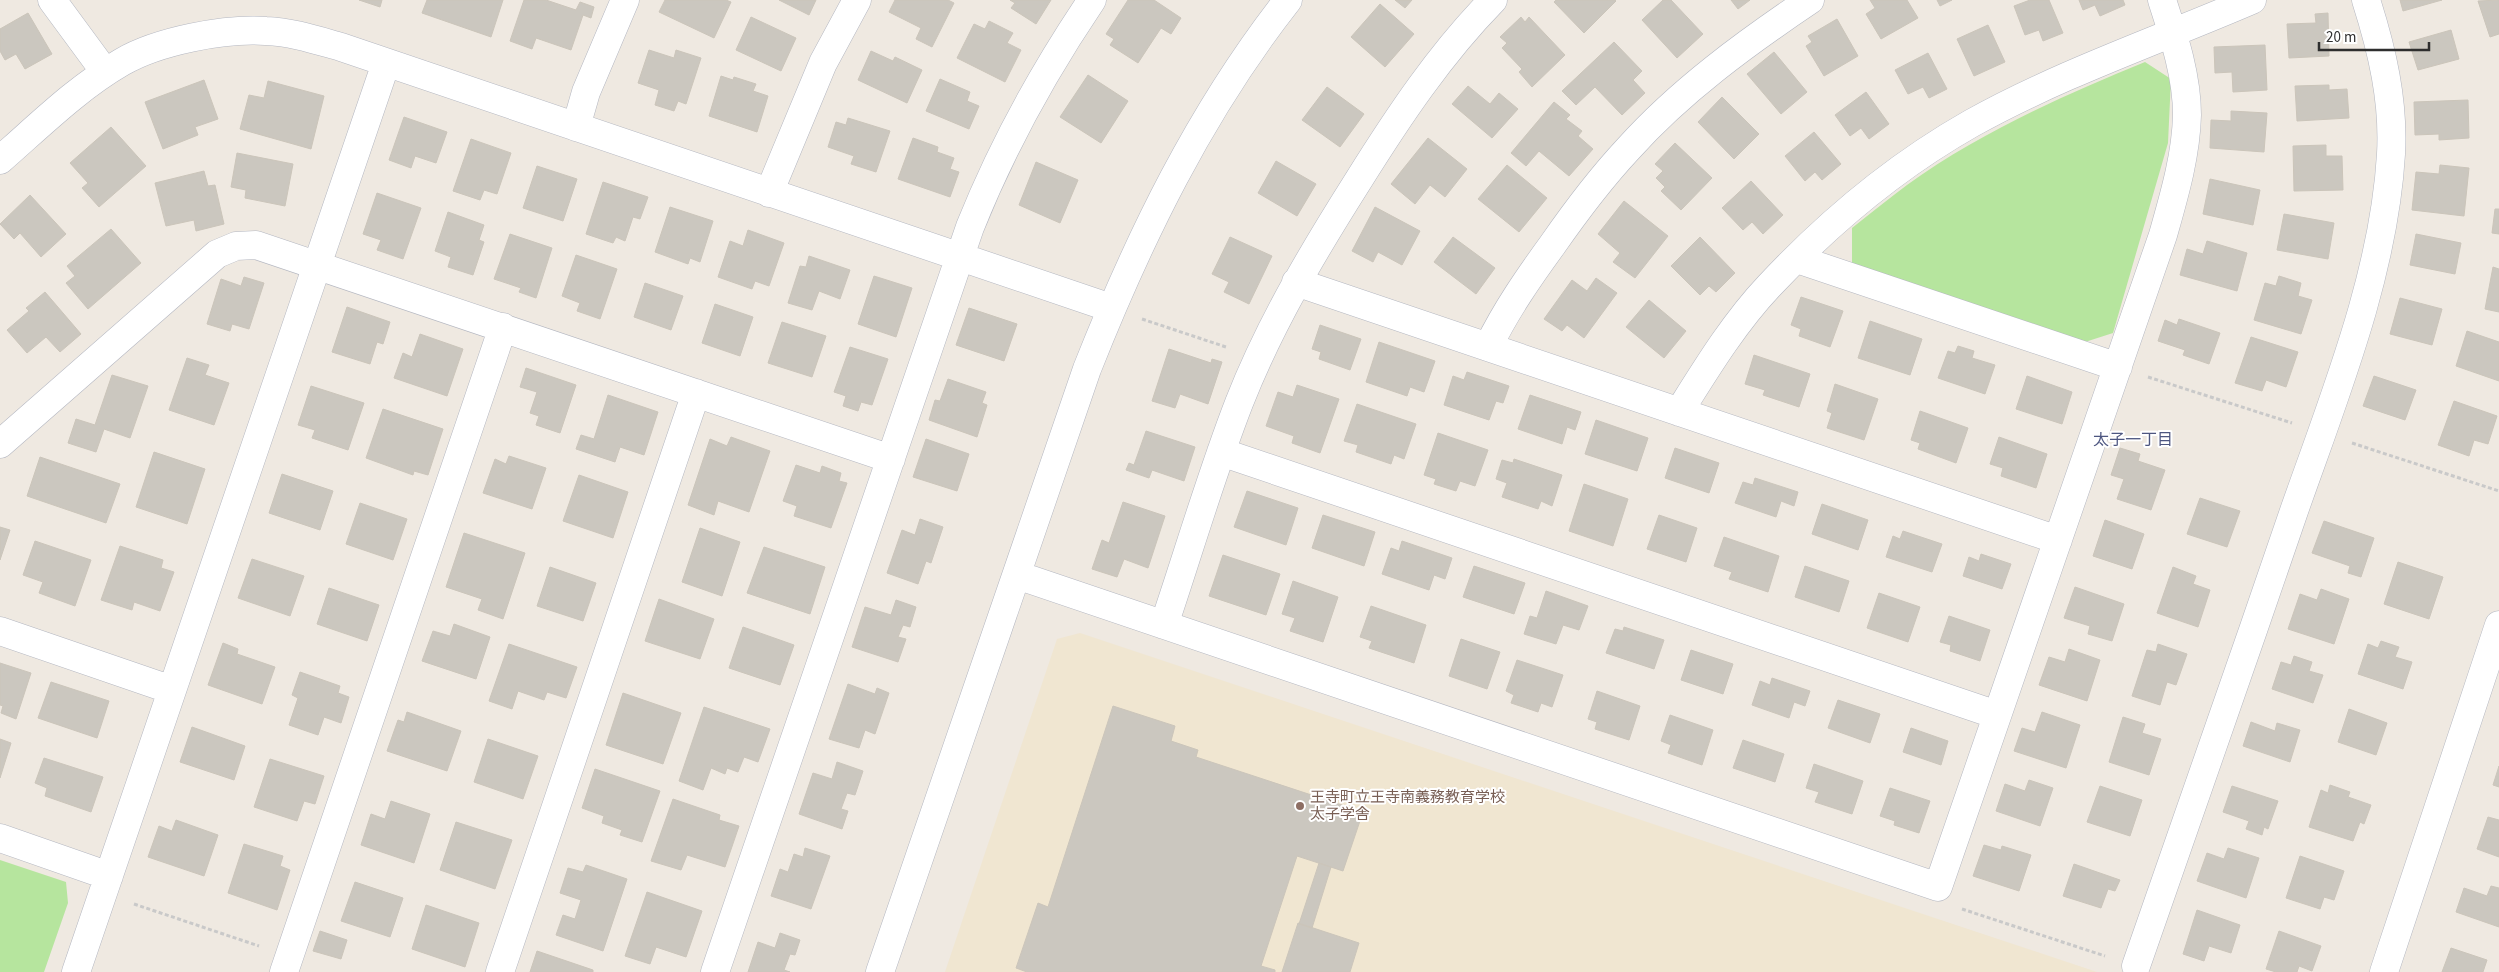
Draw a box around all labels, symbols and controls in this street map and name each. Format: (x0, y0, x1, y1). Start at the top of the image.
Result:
scale bar (2319, 20, 2429, 52)
text: 20 m (2326, 27, 2356, 48)
district label: 太子一丁目 (2093, 429, 2173, 451)
place label: 王寺町立王寺南義務教育学校 太子学舎 (1310, 787, 1505, 825)
marker: 王寺町立王寺南義務教育学校 太子学舎 (1294, 800, 1306, 812)

